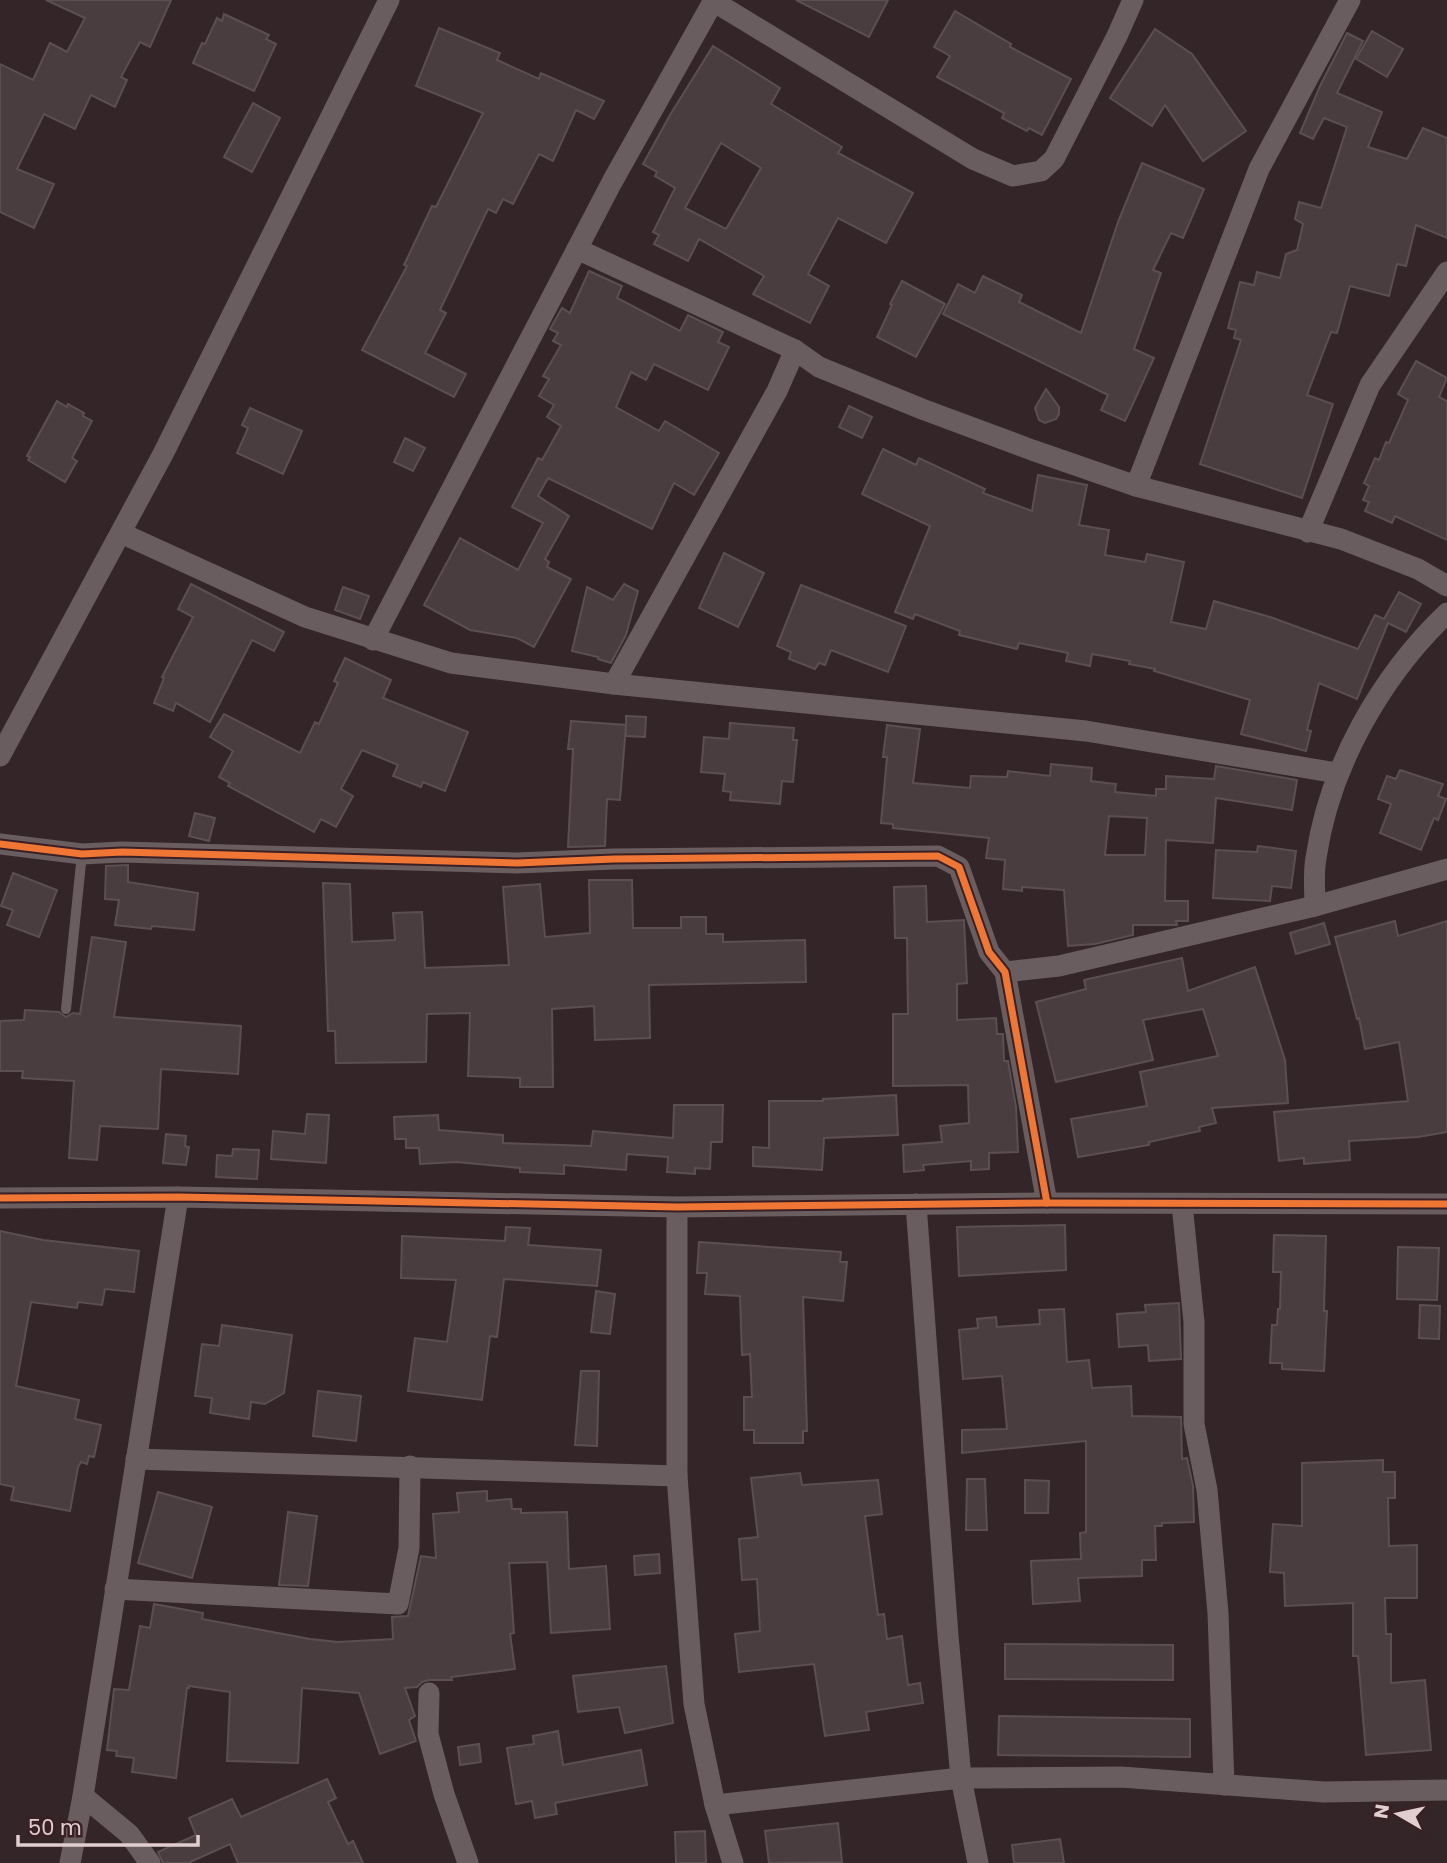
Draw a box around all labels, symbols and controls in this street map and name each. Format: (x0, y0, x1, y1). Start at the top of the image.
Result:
north arrow (1363, 1779, 1433, 1849)
text: N (1367, 1802, 1396, 1821)
scale bar (18, 1804, 198, 1848)
text: 50 m (28, 1813, 82, 1842)

